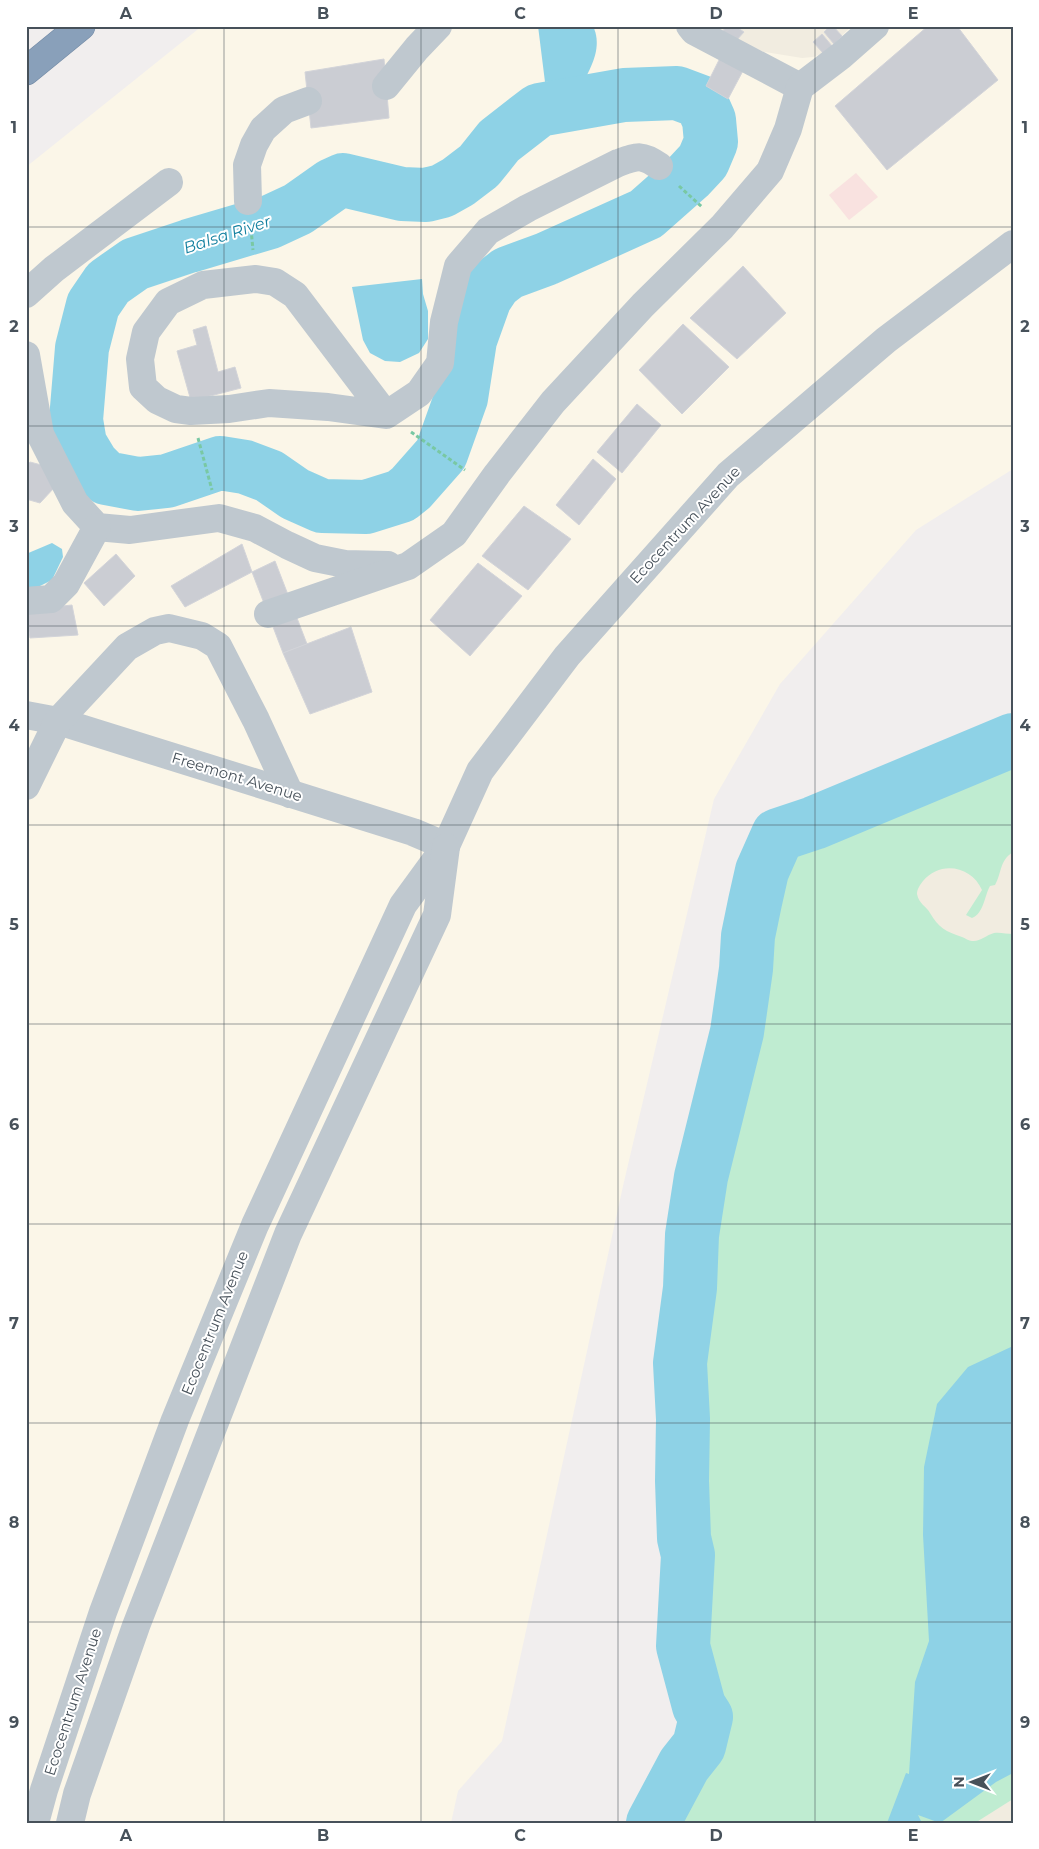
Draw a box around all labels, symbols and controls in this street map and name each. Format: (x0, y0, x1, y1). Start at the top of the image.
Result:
text: A (119, 4, 133, 23)
text: B (317, 4, 329, 23)
text: C (514, 4, 526, 23)
text: D (709, 4, 723, 23)
text: E (908, 4, 918, 23)
text: 1 (11, 118, 17, 137)
text: 1 (1022, 118, 1028, 137)
water label: Balsa River (181, 211, 274, 257)
text: 2 (9, 317, 19, 336)
text: 2 (1020, 317, 1030, 336)
street label: Ecocentrum Avenue (625, 462, 744, 587)
text: 3 (8, 517, 19, 536)
text: 3 (1019, 517, 1030, 536)
text: 4 (8, 716, 20, 735)
text: 4 (1019, 716, 1031, 735)
street label: Freemont Avenue (170, 748, 305, 805)
text: 5 (9, 915, 19, 934)
text: 5 (1020, 915, 1030, 934)
text: 6 (9, 1115, 19, 1134)
text: 6 (1020, 1115, 1030, 1134)
street label: Ecocentrum Avenue (177, 1248, 252, 1398)
text: 7 (9, 1314, 19, 1333)
text: 7 (1020, 1314, 1030, 1333)
text: 8 (9, 1513, 19, 1532)
text: 8 (1020, 1513, 1030, 1532)
street label: Ecocentrum Avenue (40, 1626, 105, 1778)
text: 9 (9, 1713, 19, 1732)
text: 9 (1020, 1713, 1030, 1732)
north arrow (946, 1756, 996, 1806)
text: N (950, 1776, 968, 1788)
text: A (119, 1826, 133, 1845)
text: B (317, 1826, 329, 1845)
text: C (514, 1826, 526, 1845)
text: D (709, 1826, 723, 1845)
text: E (908, 1826, 918, 1845)

